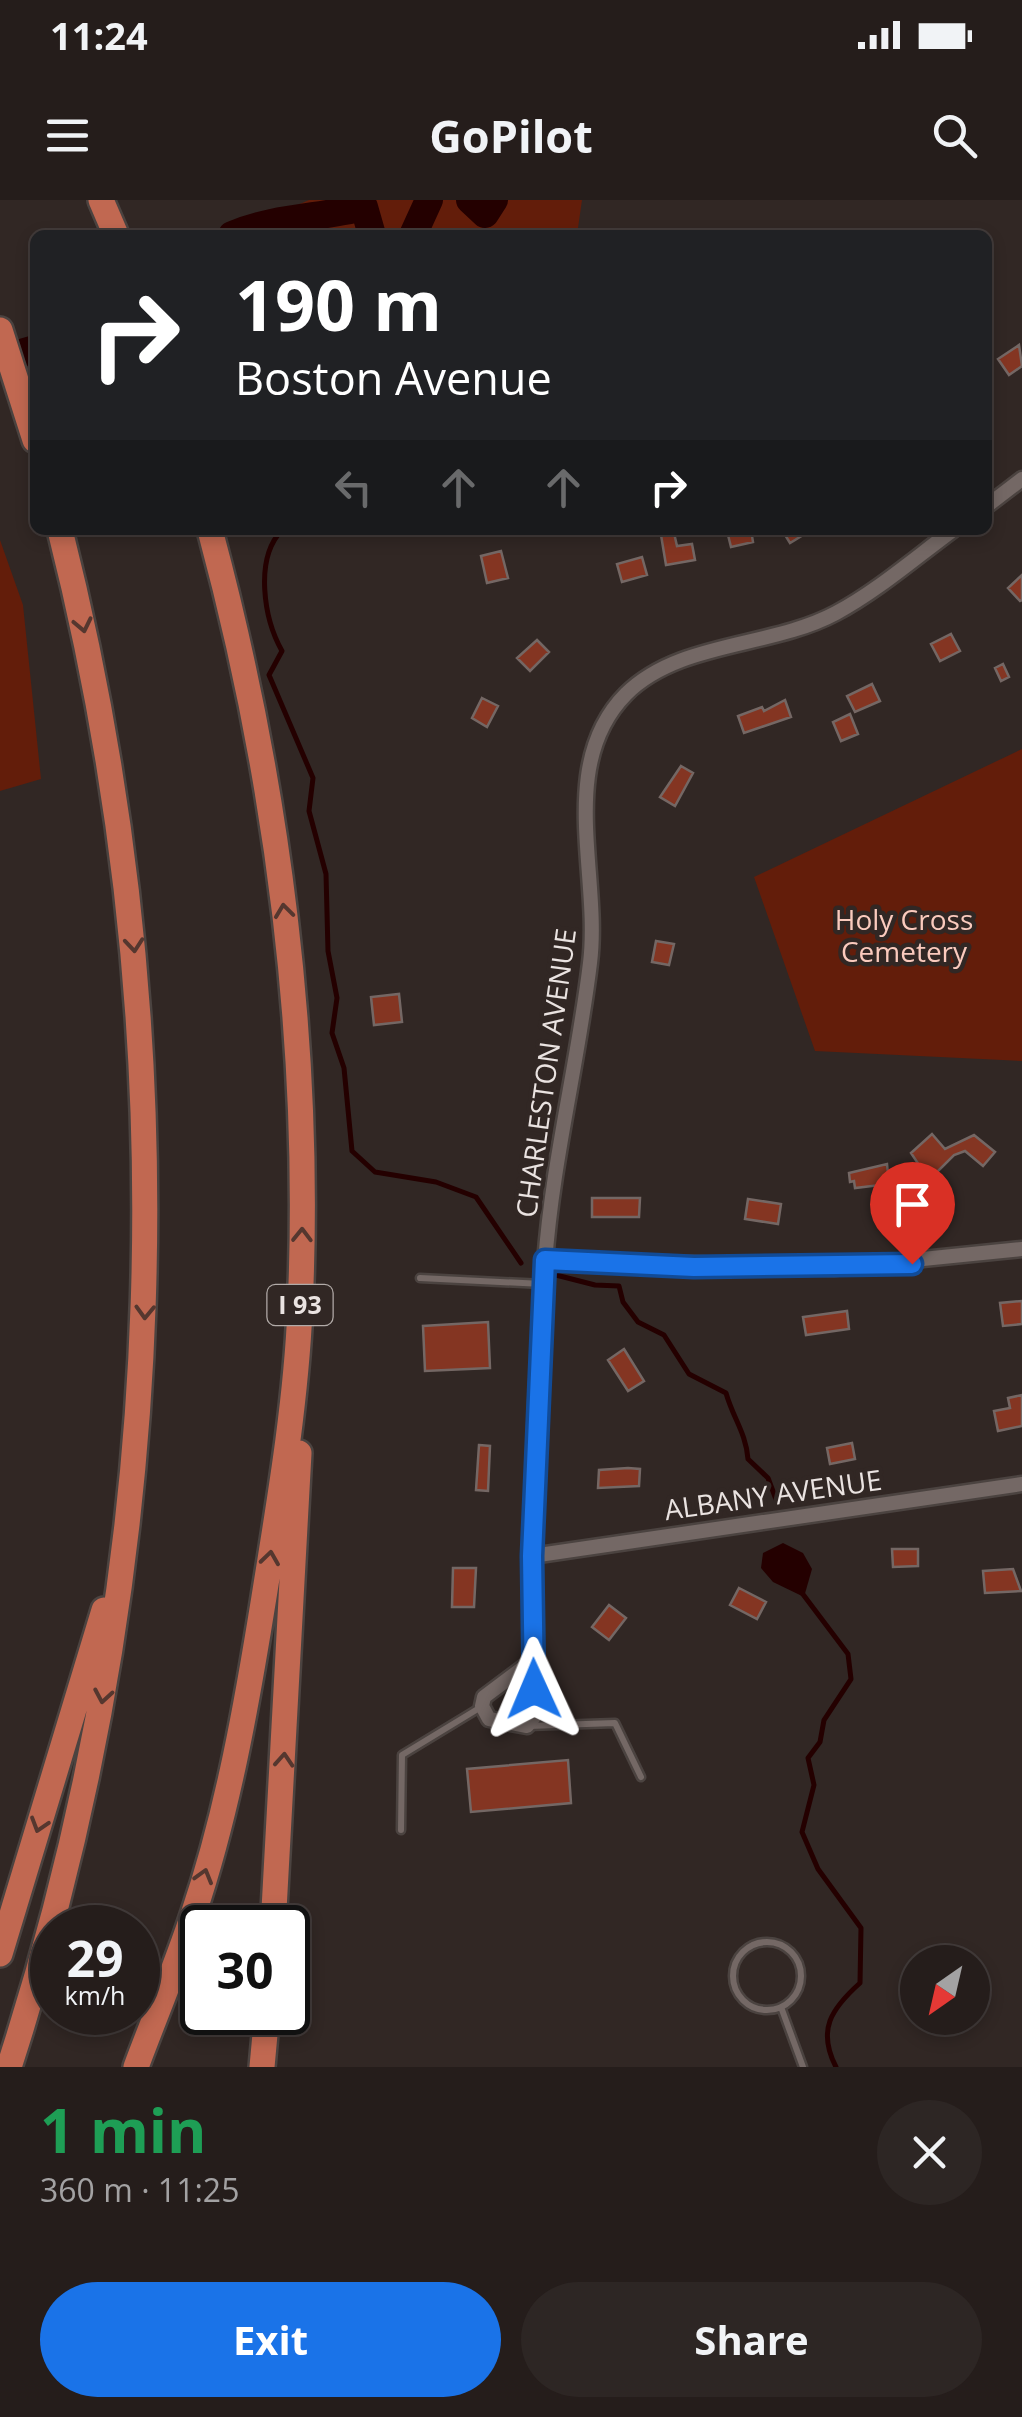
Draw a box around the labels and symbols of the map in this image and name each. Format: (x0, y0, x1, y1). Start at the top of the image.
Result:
one-way arrow (71, 616, 92, 633)
park label: Holy Cross Cemetery (835, 900, 973, 970)
one-way arrow (274, 902, 295, 919)
street label: CHARLESTON AVENUE (506, 926, 584, 1220)
one-way arrow (122, 938, 144, 954)
pin (870, 1162, 955, 1265)
one-way arrow (291, 1227, 313, 1242)
road number: I 93 (268, 1285, 332, 1325)
one-way arrow (134, 1305, 155, 1321)
street label: ALBANY AVENUE (662, 1460, 884, 1528)
one-way arrow (258, 1550, 279, 1567)
position arrow (482, 1637, 586, 1741)
one-way arrow (93, 1688, 114, 1705)
one-way arrow (273, 1752, 294, 1768)
one-way arrow (30, 1816, 51, 1833)
one-way arrow (193, 1868, 214, 1886)
speed limit sign: 30 (180, 1905, 310, 2035)
north arrow (900, 1945, 990, 2035)

